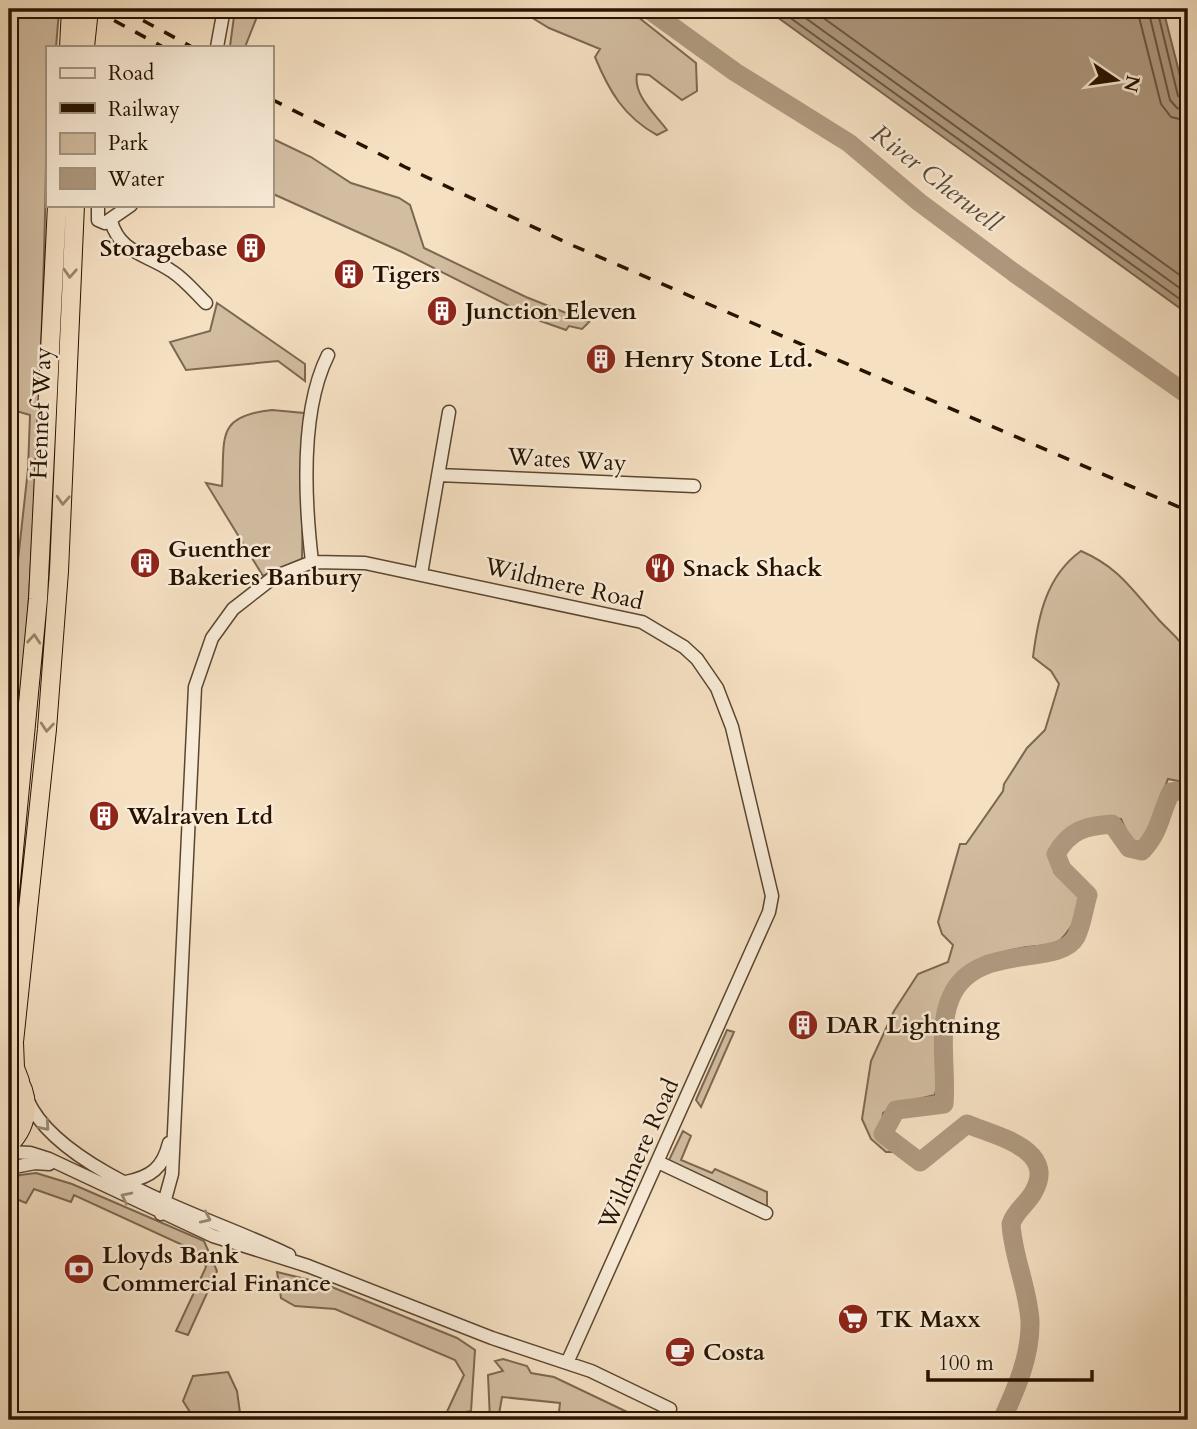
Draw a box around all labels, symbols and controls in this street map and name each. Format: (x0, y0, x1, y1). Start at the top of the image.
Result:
legend (46, 46, 273, 206)
north arrow (1082, 46, 1152, 116)
text: Road (108, 59, 154, 88)
text: N (1117, 73, 1146, 95)
text: Railway (108, 95, 180, 124)
water label: River Cherwell (864, 116, 1009, 240)
text: Park (108, 129, 149, 158)
text: Water (107, 165, 164, 194)
building icon: Storagebase (234, 231, 268, 265)
place label: Storagebase (100, 232, 228, 265)
building icon: Tigers (332, 257, 366, 291)
place label: Tigers (372, 258, 440, 291)
one-way arrow (63, 268, 78, 279)
building icon: Junction Eleven (425, 294, 459, 328)
place label: Junction Eleven (462, 295, 637, 328)
building icon: Henry Stone Ltd. (584, 342, 618, 376)
place label: Henry Stone Ltd. (624, 343, 813, 376)
street label: Hennef Way (22, 346, 60, 480)
street label: Wates Way (506, 440, 628, 480)
one-way arrow (55, 495, 70, 506)
place label: Guenther Bakeries Banbury (168, 533, 363, 594)
building icon: Guenther Bakeries Banbury (128, 546, 162, 580)
street label: Wildmere Road (480, 549, 647, 618)
restaurant icon: Snack Shack (643, 551, 677, 585)
place label: Snack Shack (683, 552, 822, 585)
one-way arrow (27, 633, 42, 644)
one-way arrow (40, 722, 55, 733)
building icon: Walraven Ltd (87, 799, 121, 833)
place label: Walraven Ltd (126, 800, 274, 833)
building icon: DAR Lightning (786, 1008, 820, 1042)
place label: DAR Lightning (826, 1009, 1000, 1042)
street label: Wildmere Road (591, 1073, 687, 1236)
one-way arrow (37, 1118, 49, 1131)
one-way arrow (121, 1191, 133, 1205)
one-way arrow (199, 1210, 211, 1224)
place label: Lloyds Bank Commercial Finance (102, 1239, 331, 1300)
bank icon: Lloyds Bank Commercial Finance (62, 1252, 96, 1286)
supermarket icon: TK Maxx (836, 1302, 870, 1336)
place label: TK Maxx (876, 1303, 981, 1336)
cafe icon: Costa (663, 1335, 697, 1369)
place label: Costa (703, 1336, 765, 1369)
scale bar (928, 1338, 1092, 1382)
text: 100 m (938, 1349, 994, 1378)

